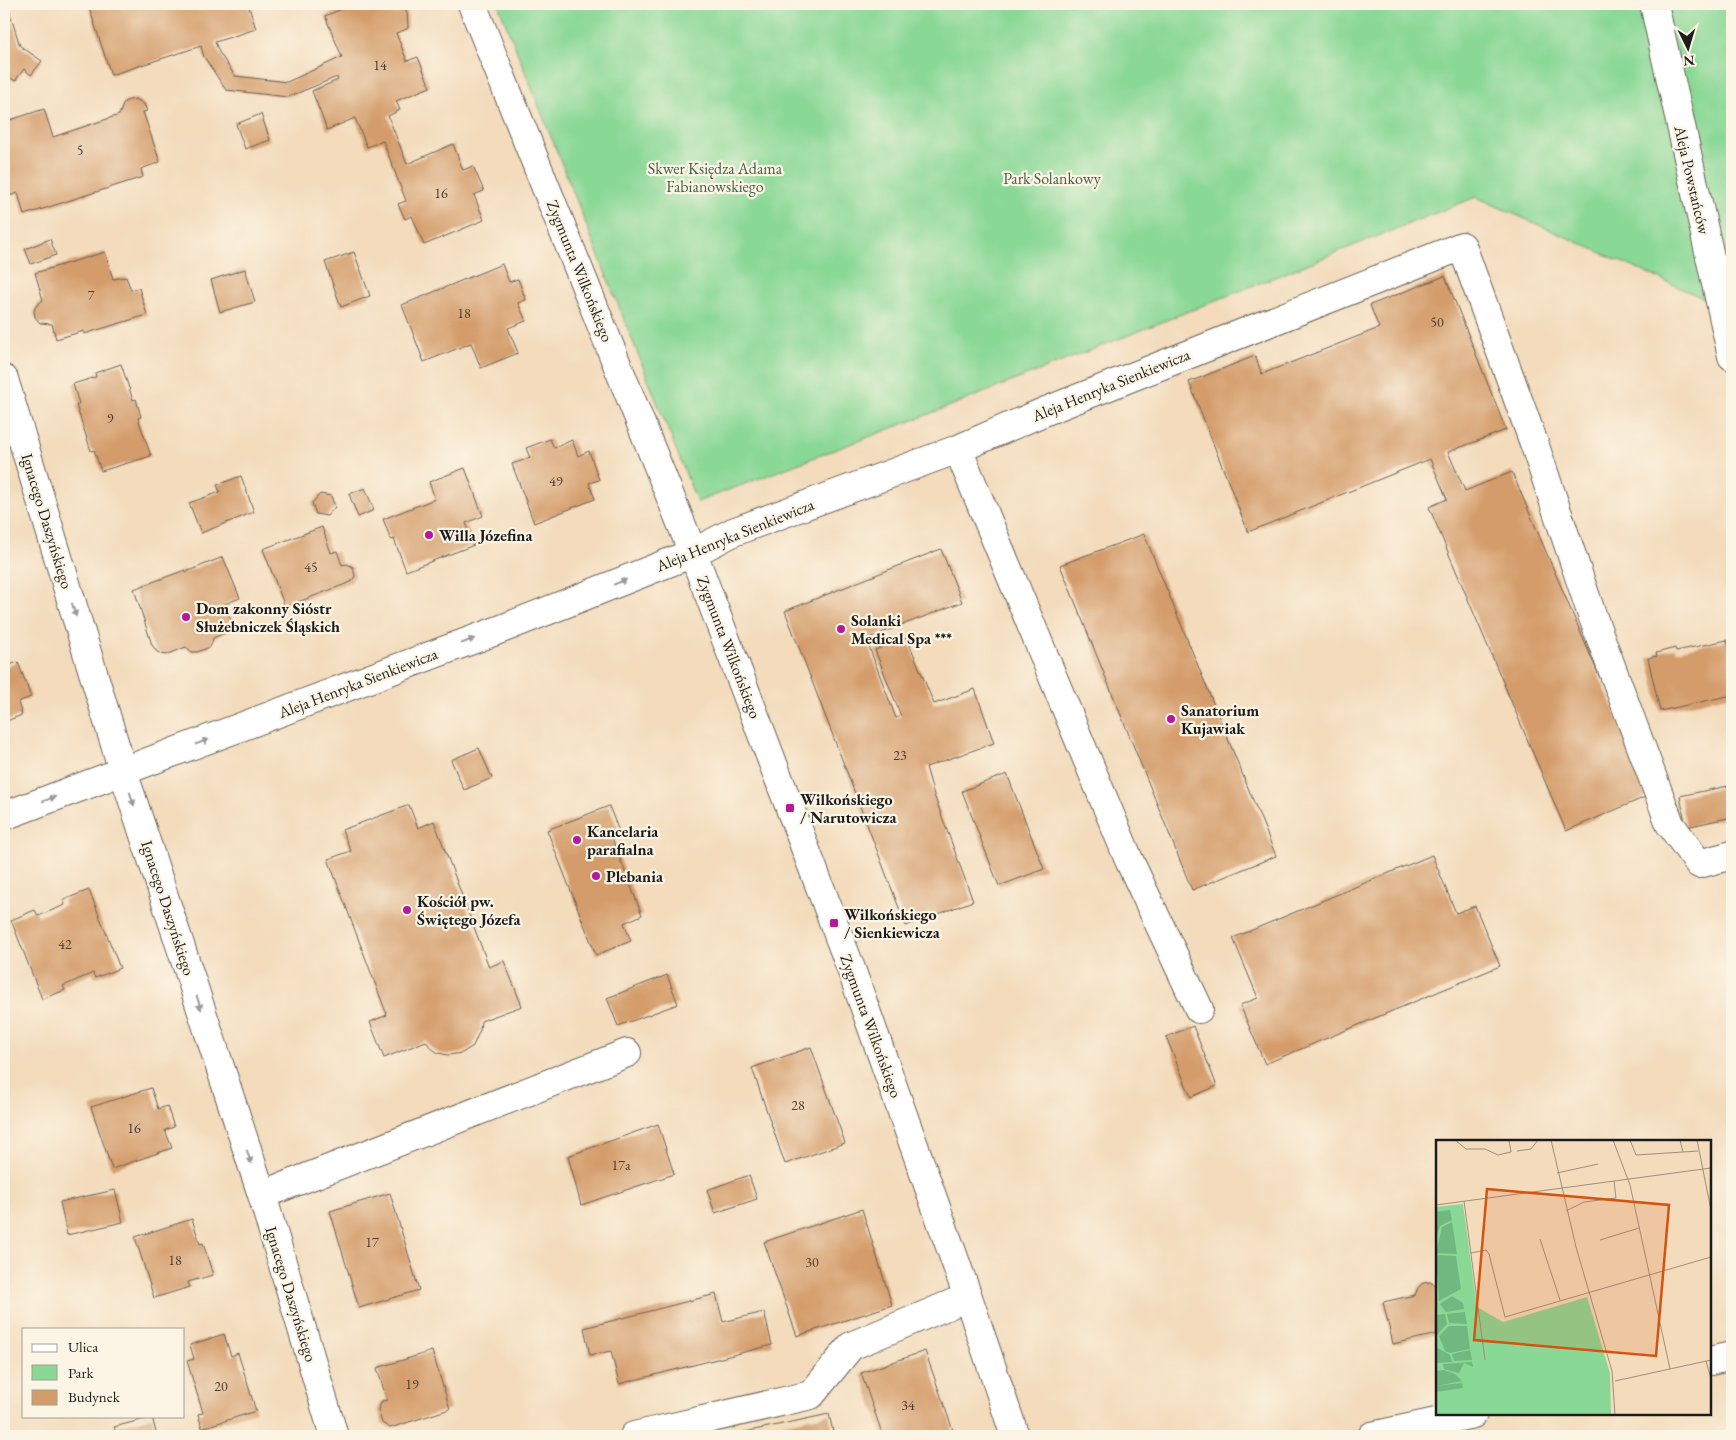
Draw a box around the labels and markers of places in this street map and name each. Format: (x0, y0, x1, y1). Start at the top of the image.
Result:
place label: Willa Józefina (439, 525, 533, 546)
marker: Willa Józefina (423, 529, 435, 541)
place label: Dom zakonny Sióstr Służebniczek Śląskich (196, 598, 340, 637)
place label: Solanki Medical Spa *** (851, 610, 952, 649)
marker: Dom zakonny Sióstr Służebniczek Śląskich (180, 611, 192, 623)
marker: Solanki Medical Spa *** (835, 623, 847, 635)
place label: Sanatorium Kujawiak (1181, 700, 1259, 739)
marker: Sanatorium Kujawiak (1165, 713, 1177, 725)
place label: Wilkońskiego / Narutowicza (800, 789, 897, 828)
marker: Wilkońskiego / Narutowicza (784, 802, 796, 814)
place label: Kancelaria parafialna (587, 821, 659, 860)
marker: Kancelaria parafialna (571, 834, 583, 846)
place label: Plebania (606, 866, 664, 887)
marker: Plebania (590, 870, 602, 882)
place label: Kościół pw. Świętego Józefa (417, 891, 522, 930)
marker: Kościół pw. Świętego Józefa (401, 904, 413, 916)
place label: Wilkońskiego / Sienkiewicza (844, 904, 941, 943)
marker: Wilkońskiego / Sienkiewicza (828, 917, 840, 929)

